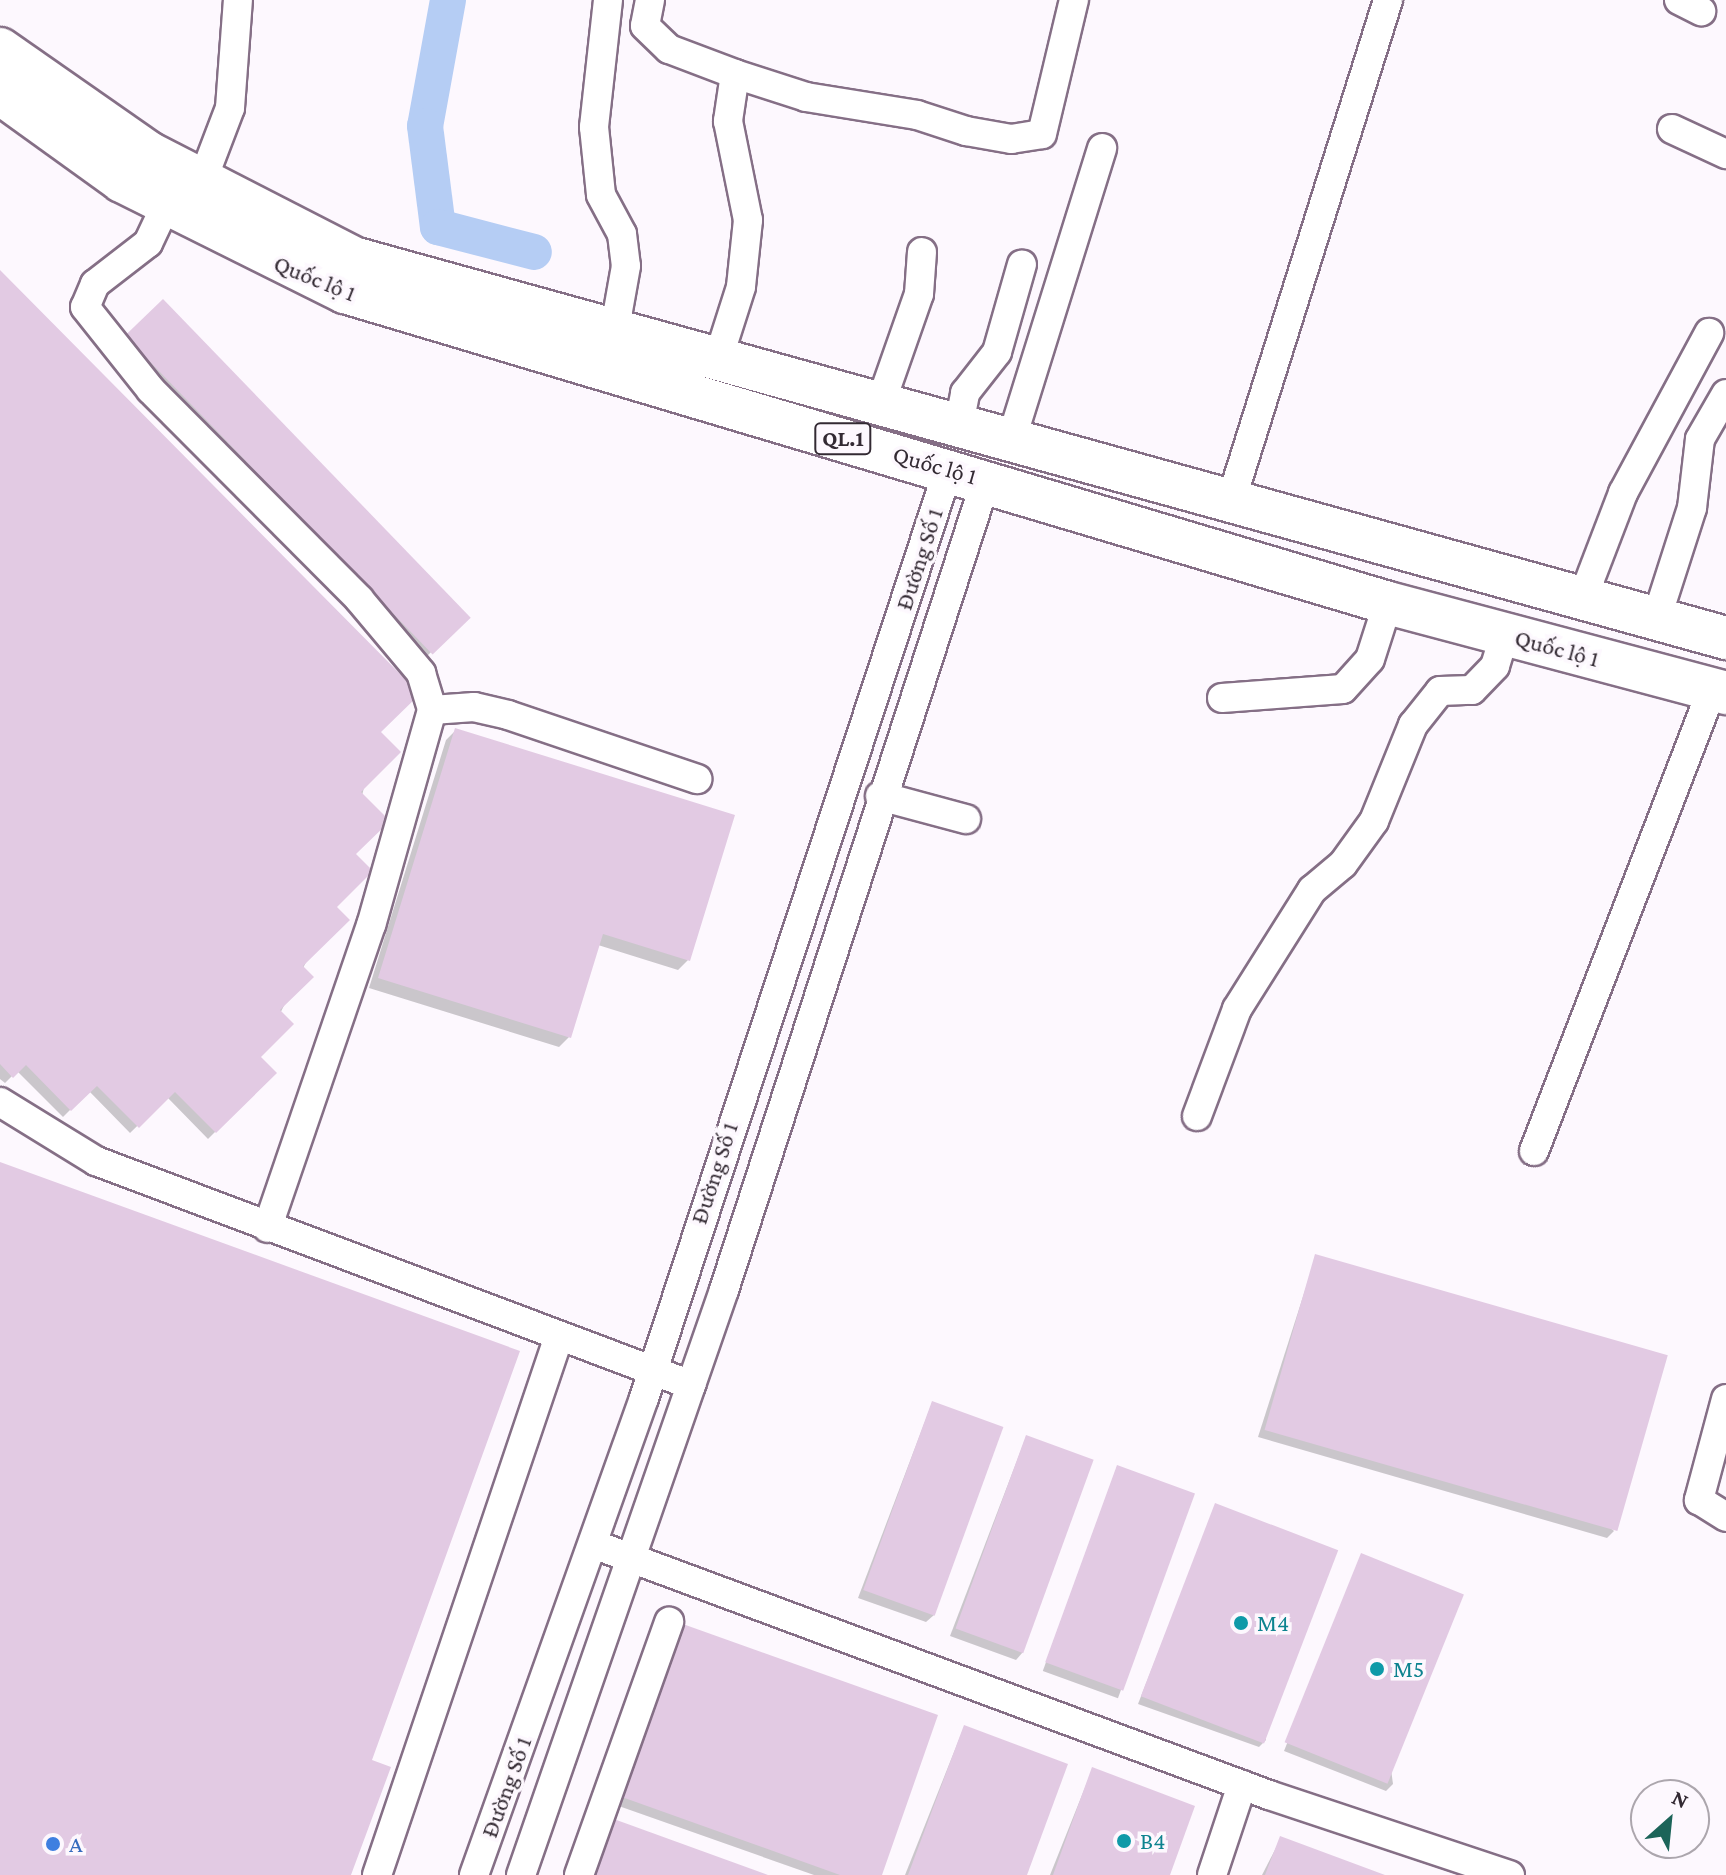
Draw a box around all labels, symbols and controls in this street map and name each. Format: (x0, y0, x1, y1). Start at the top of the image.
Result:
street label: Quốc lộ 1 (270, 249, 360, 307)
road number: QL.1 (813, 421, 873, 457)
street label: Quốc lộ 1 (890, 439, 980, 491)
street label: Đường Số 1 (889, 505, 949, 613)
street label: Quốc lộ 1 (1512, 623, 1602, 673)
street label: Đường Số 1 (684, 1119, 744, 1227)
place label: M4 (1257, 1609, 1289, 1637)
marker: M4 (1232, 1614, 1250, 1632)
place label: M5 (1393, 1655, 1424, 1683)
marker: M5 (1368, 1660, 1386, 1678)
street label: Đường Số 1 (474, 1733, 538, 1841)
north arrow (1630, 1779, 1710, 1859)
text: N (1668, 1784, 1693, 1813)
place label: B4 (1140, 1827, 1165, 1855)
place label: A (69, 1830, 83, 1858)
marker: B4 (1115, 1832, 1133, 1850)
marker: A (44, 1835, 62, 1853)

